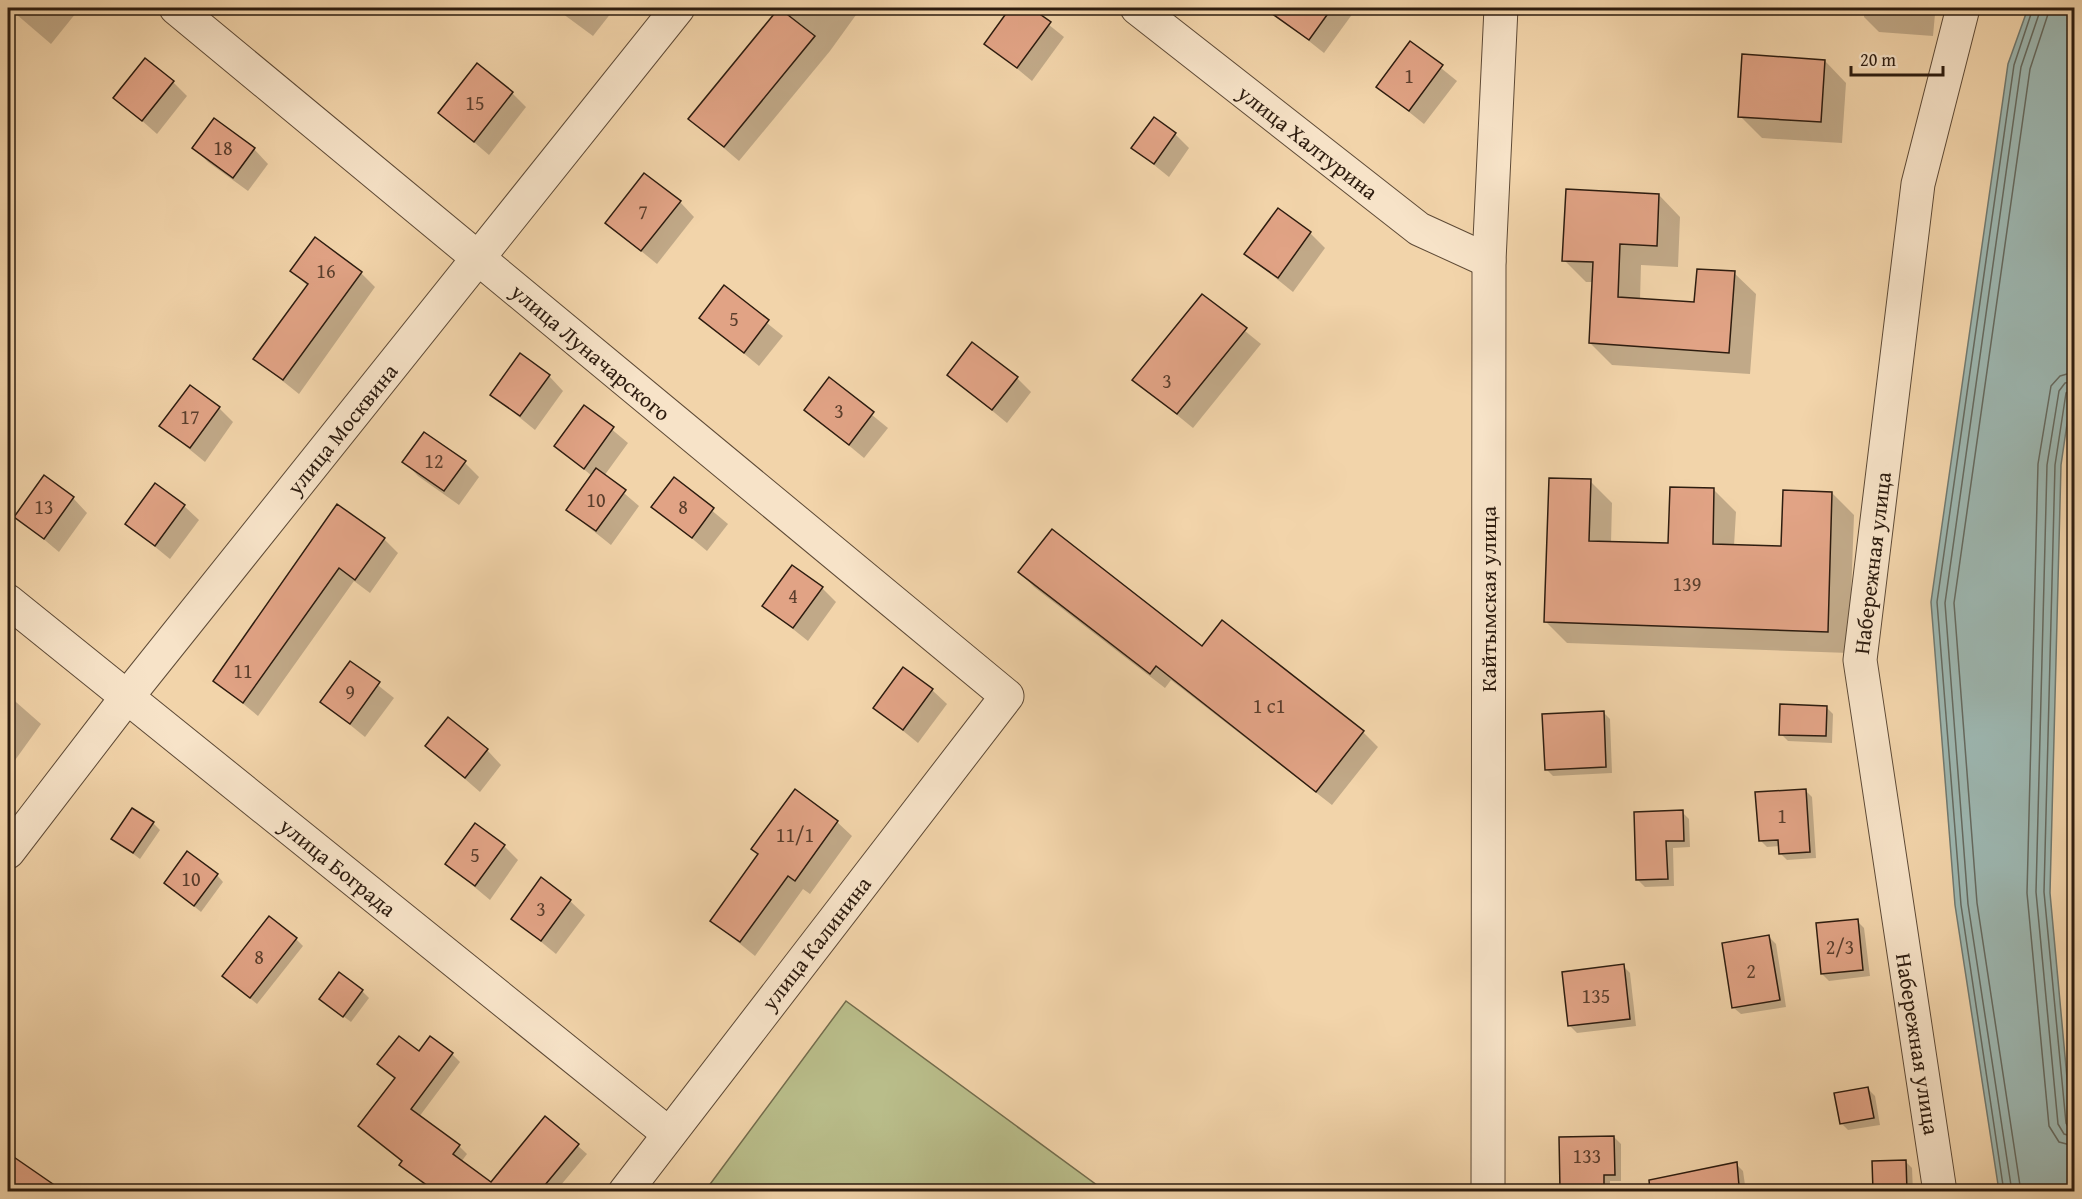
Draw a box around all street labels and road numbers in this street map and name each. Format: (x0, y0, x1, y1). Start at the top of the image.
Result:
street label: улица Халтурина (1230, 76, 1385, 207)
street label: улица Луначарского (503, 275, 678, 428)
street label: улица Москвина (278, 356, 405, 502)
street label: Набережная улица (1845, 469, 1899, 656)
street label: Кайтымская улица (1472, 506, 1504, 692)
street label: улица Бограда (272, 809, 404, 924)
street label: улица Калинина (753, 869, 879, 1018)
street label: Набережная улица (1888, 951, 1948, 1138)

